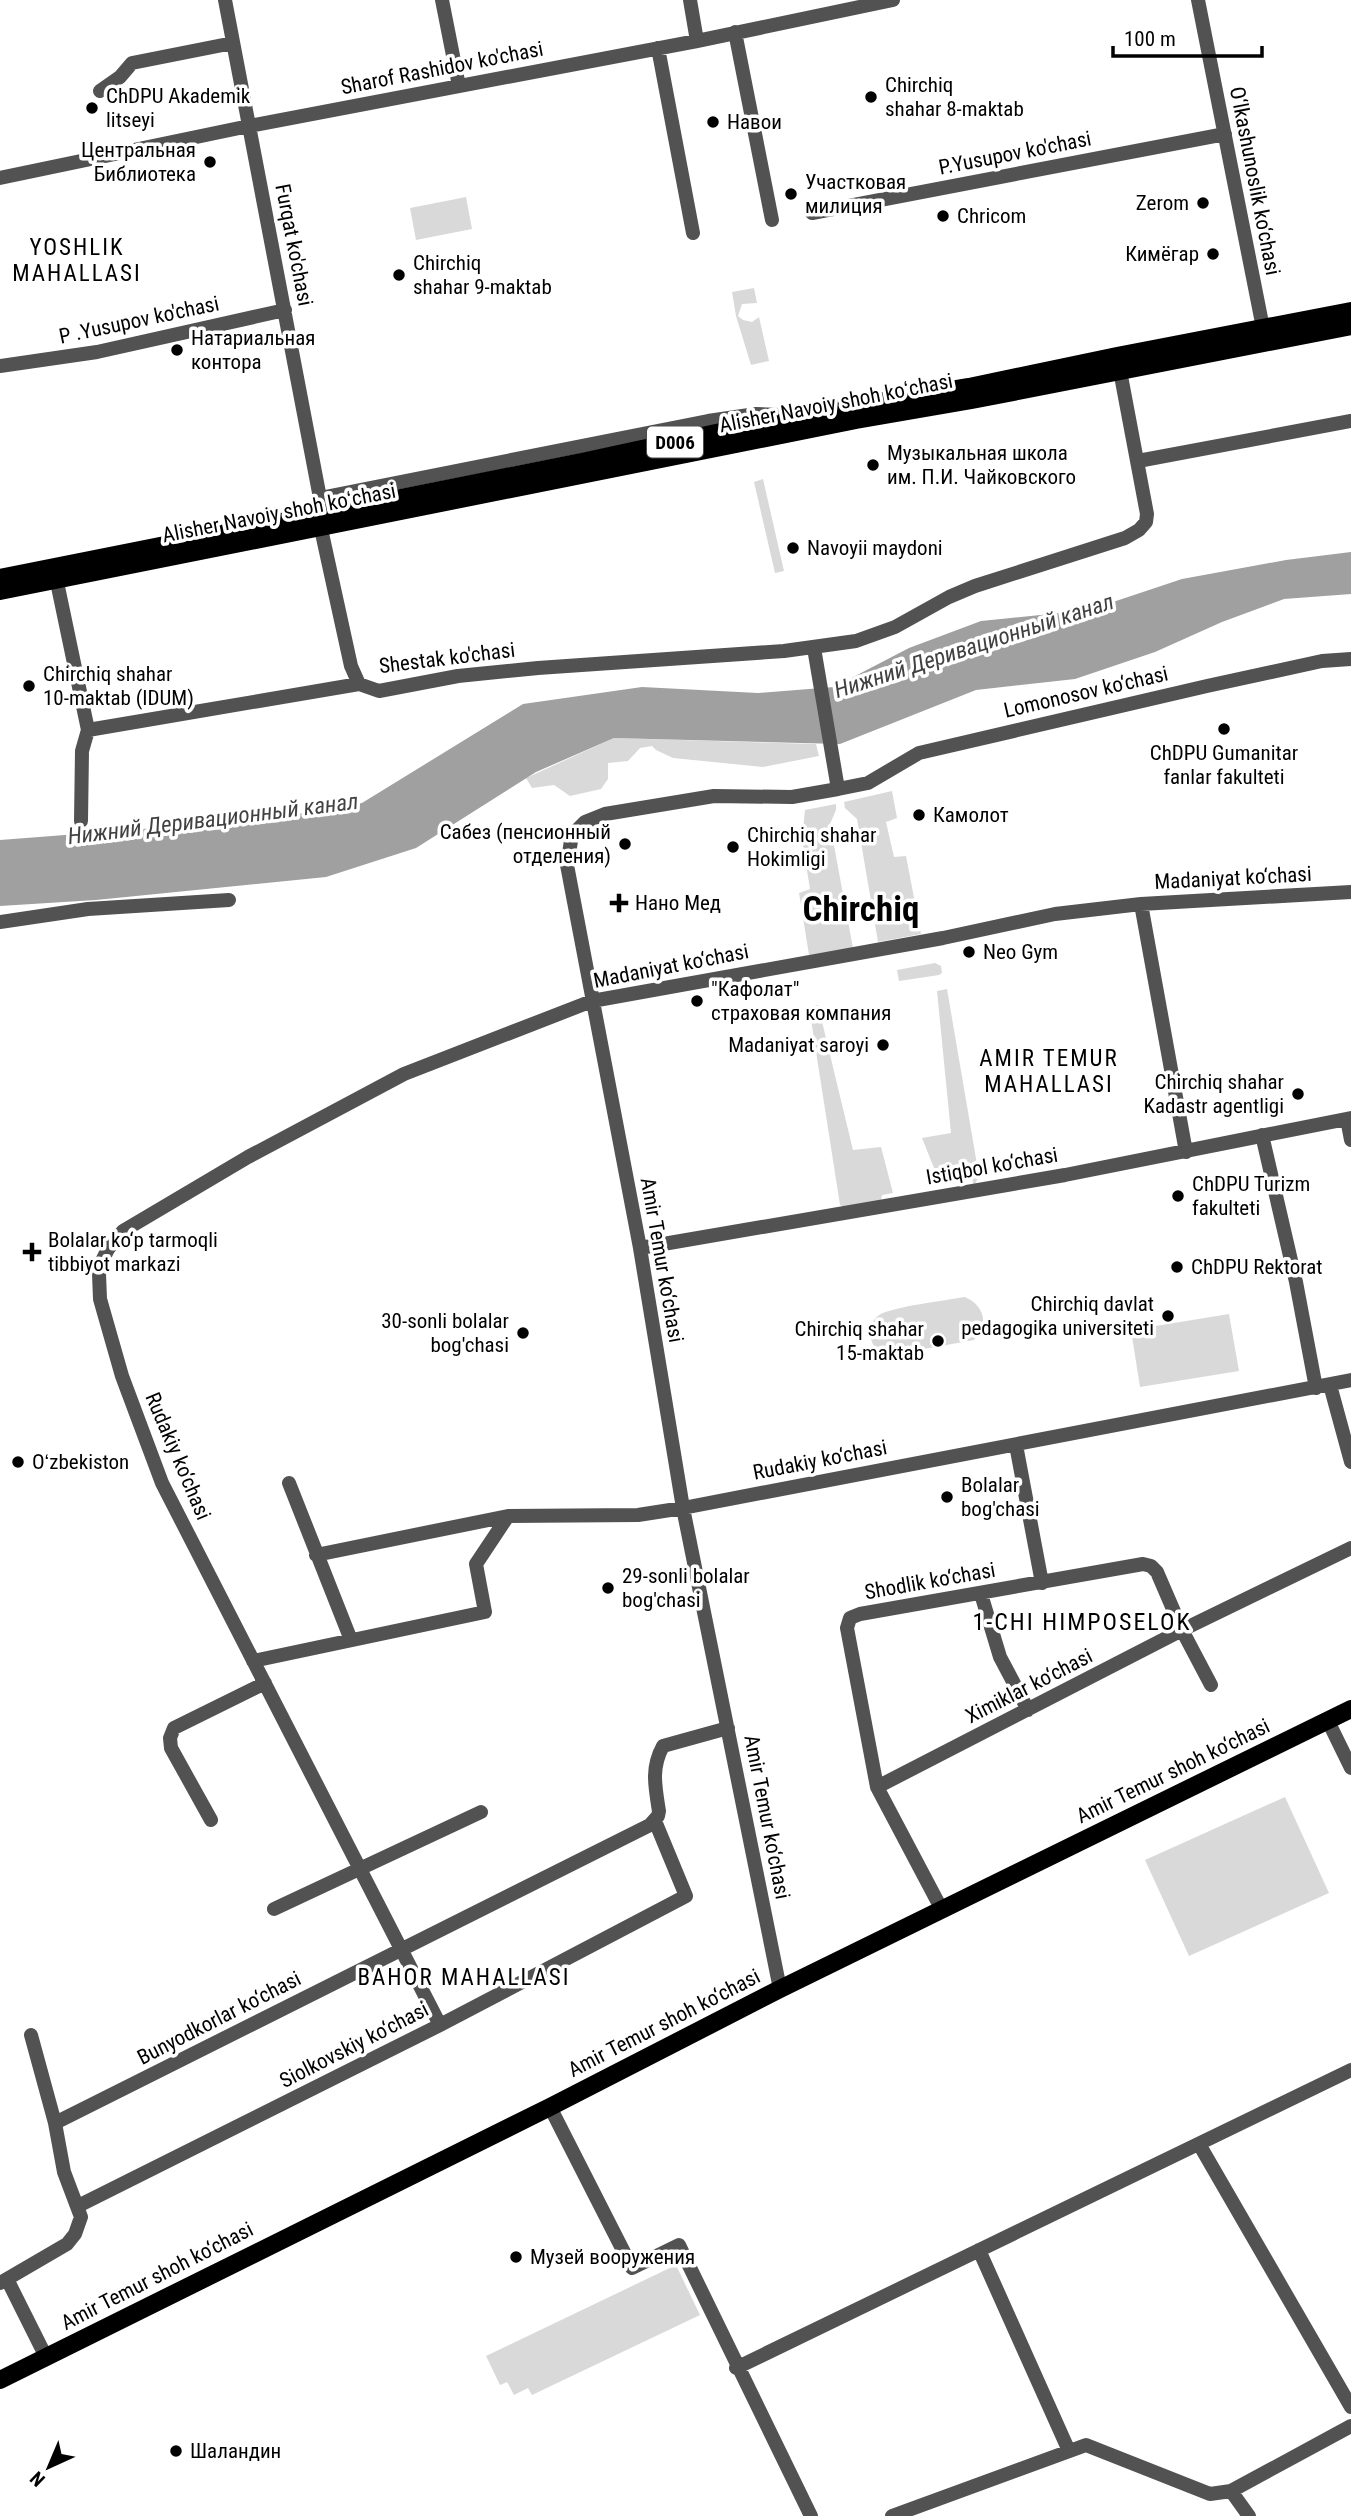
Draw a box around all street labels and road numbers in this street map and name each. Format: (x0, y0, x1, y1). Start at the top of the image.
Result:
street label: Sharof Rashidov ko'chasi (339, 37, 545, 99)
street label: O‘lkashunoslik ko‘chasi (1225, 85, 1285, 277)
street label: P.Yusupov ko'chasi (937, 126, 1093, 180)
street label: Furqat ko'chasi (270, 182, 318, 308)
street label: P .Yusupov ko'chasi (57, 291, 221, 349)
street label: Alisher Navoiy shoh koʻchasi (717, 369, 955, 437)
road number: D006 (647, 426, 703, 458)
street label: Alisher Navoiy shoh koʻchasi (160, 479, 398, 547)
street label: Shestak ko'chasi (378, 638, 516, 678)
street label: Lomonosov ko‘chasi (1002, 661, 1170, 723)
street label: Madaniyat ko‘chasi (1154, 862, 1312, 894)
street label: Madaniyat ko‘chasi (591, 939, 751, 993)
street label: Istiqbol ko‘chasi (924, 1143, 1060, 1189)
street label: Amir Temur ko‘chasi (636, 1176, 688, 1344)
street label: Rudakiy ko‘chasi (140, 1389, 216, 1523)
street label: Rudakiy ko‘chasi (751, 1435, 889, 1485)
street label: Shodlik ko‘chasi (863, 1558, 997, 1604)
street label: Ximiklar ko‘chasi (962, 1644, 1096, 1728)
street label: Amir Temur shoh ko‘chasi (1072, 1714, 1274, 1828)
street label: Amir Temur ko‘chasi (739, 1733, 795, 1901)
street label: Amir Temur shoh ko‘chasi (564, 1964, 764, 2082)
street label: Bunyodkorlar ko‘chasi (133, 1966, 305, 2070)
street label: Siolkovskiy ko‘chasi (276, 1997, 432, 2093)
street label: Amir Temur shoh ko‘chasi (57, 2217, 257, 2335)

